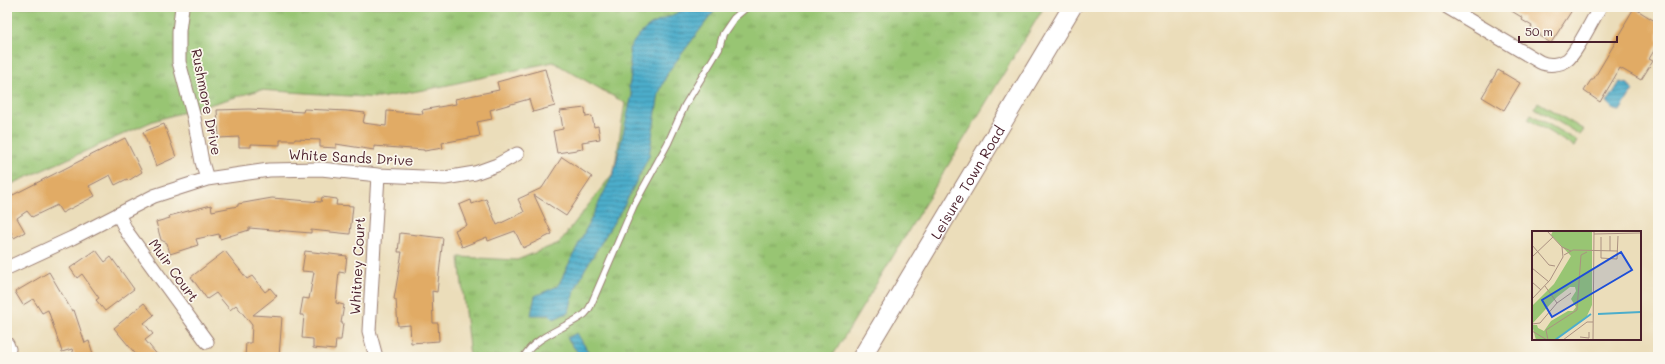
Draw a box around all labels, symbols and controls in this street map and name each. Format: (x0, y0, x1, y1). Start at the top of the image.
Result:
scale bar (1519, 18, 1617, 44)
text: 50 m (1525, 23, 1553, 39)
street label: Rushmore Drive (187, 47, 227, 157)
street label: Leisure Town Road (926, 122, 1008, 242)
street label: White Sands Drive (288, 144, 414, 170)
street label: Whitney Court (345, 217, 369, 315)
inset map (1532, 231, 1641, 340)
street label: Muir Court (145, 235, 203, 305)

